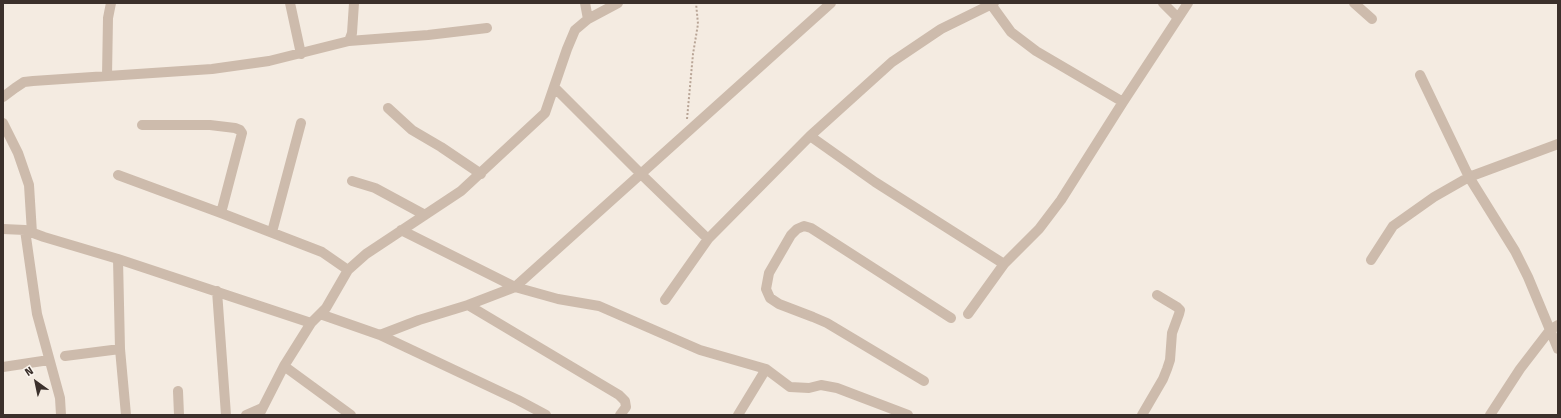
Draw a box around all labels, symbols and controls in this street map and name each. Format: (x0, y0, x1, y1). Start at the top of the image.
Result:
north arrow (16, 362, 56, 402)
text: N (23, 364, 36, 379)

